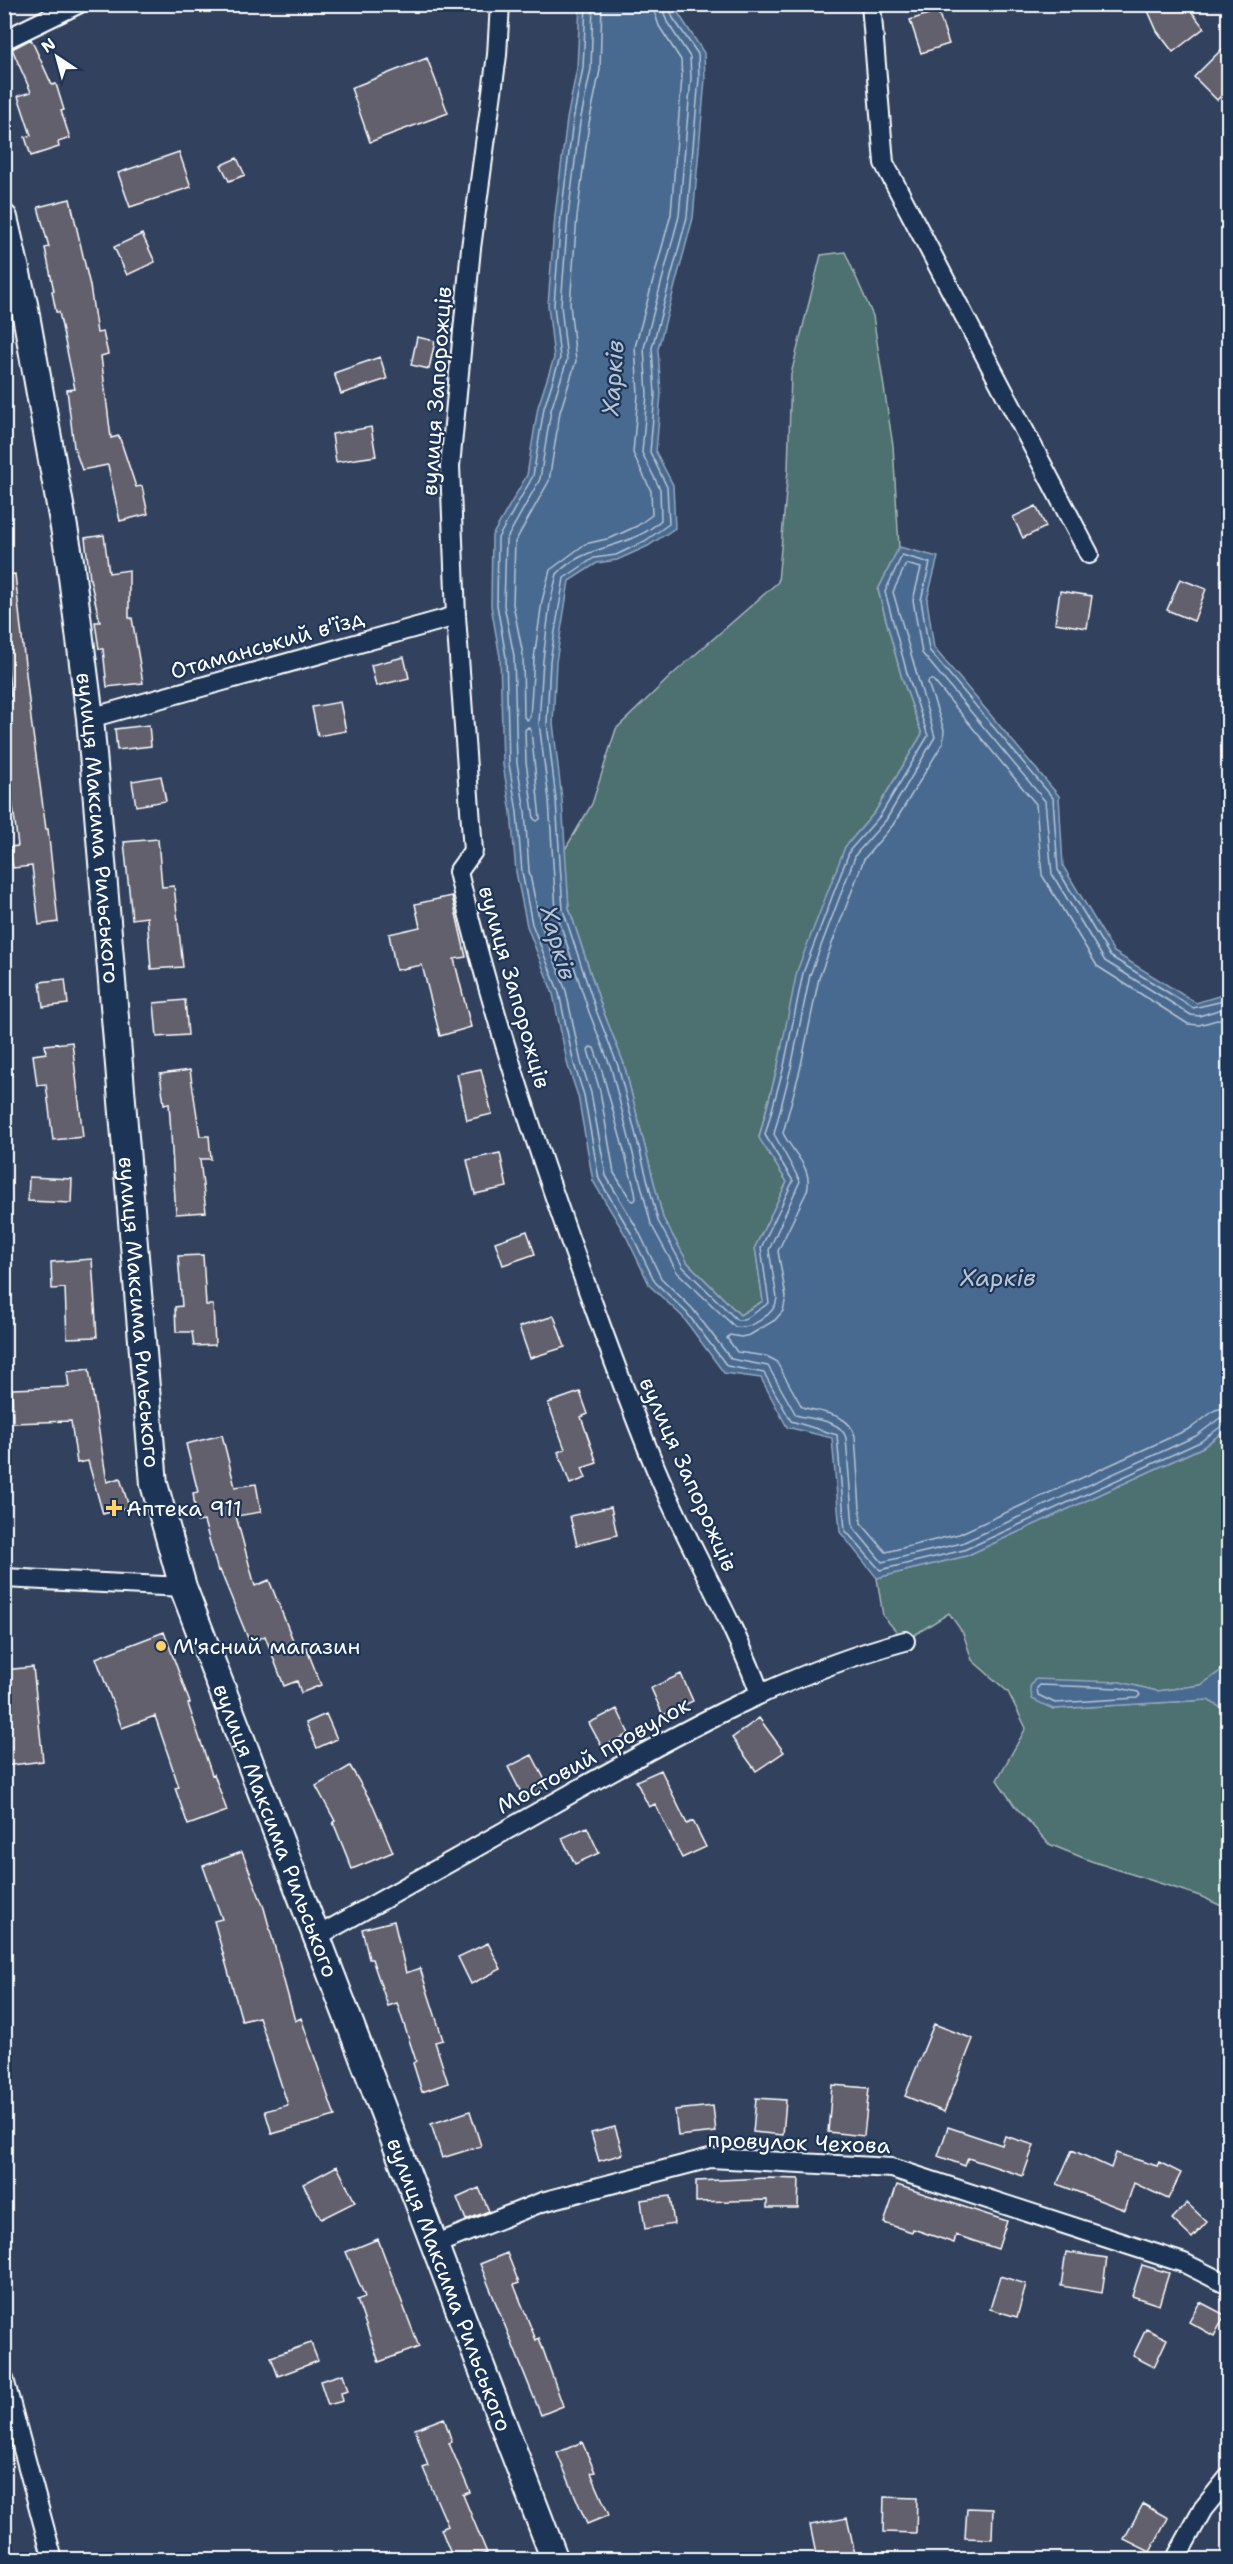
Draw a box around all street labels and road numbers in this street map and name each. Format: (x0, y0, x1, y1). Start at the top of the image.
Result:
street label: вулиця Запорожців (415, 285, 458, 497)
street label: Отаманський в'їзд (167, 603, 367, 686)
street label: вулиця Максима Рильського (69, 671, 126, 985)
street label: вулиця Запорожців (472, 882, 557, 1092)
street label: вулиця Максима Рильського (112, 1156, 167, 1469)
street label: вулиця Запорожців (633, 1372, 744, 1576)
street label: вулиця Максима Рильського (206, 1680, 345, 1982)
street label: Мостовий провулок (491, 1690, 695, 1821)
street label: провулок Чехова (707, 2125, 891, 2160)
street label: вулиця Максима Рильського (380, 2134, 518, 2436)

